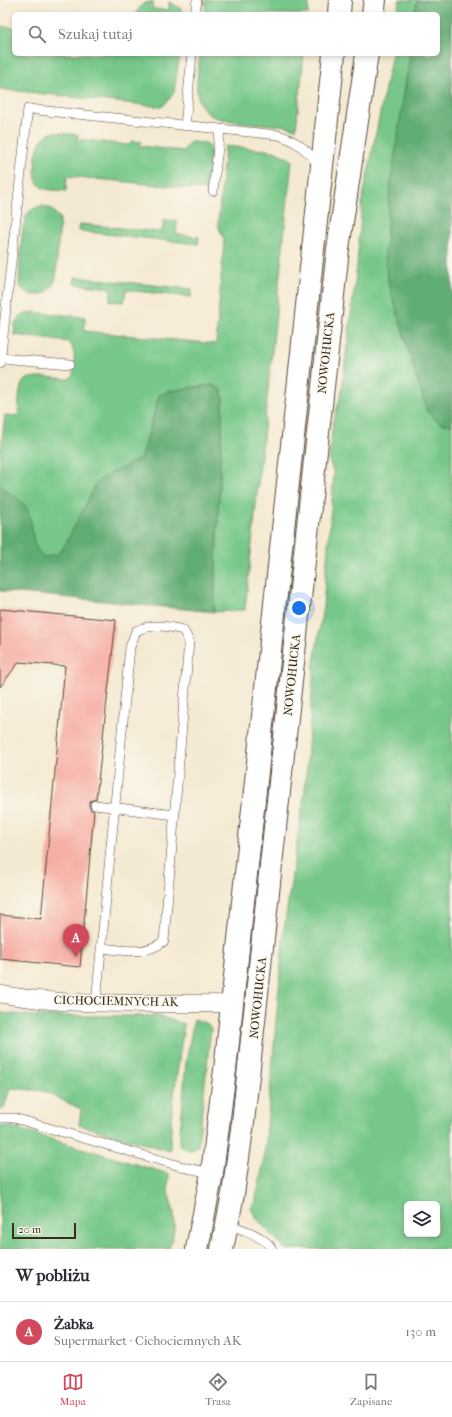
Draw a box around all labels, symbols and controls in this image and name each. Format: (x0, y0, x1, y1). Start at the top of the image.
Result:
search box (12, 12, 440, 56)
icon: search (26, 23, 48, 45)
text: Szukaj tutaj (58, 25, 132, 43)
street label: NOWOHUCKA (315, 311, 337, 395)
your location (289, 598, 309, 618)
street label: NOWOHUCKA (281, 633, 303, 717)
pin: A (63, 924, 89, 957)
street label: NOWOHUCKA (247, 956, 269, 1040)
street label: CICHOCIEMNYCH AK (54, 993, 180, 1009)
map controls (404, 1201, 440, 1237)
button: layers (404, 1201, 440, 1237)
scale bar (12, 1221, 76, 1240)
text: 20 m (18, 1223, 41, 1236)
text: W pobliżu (16, 1265, 90, 1285)
text: Żabka (54, 1315, 93, 1333)
text: A (25, 1324, 33, 1339)
text: 130 m (405, 1324, 436, 1339)
text: Supermarket · Cichociemnych AK (54, 1333, 241, 1348)
tab: Mapa (60, 1371, 86, 1408)
tab: Trasa (205, 1371, 231, 1408)
tab: Zapisane (350, 1371, 392, 1408)

